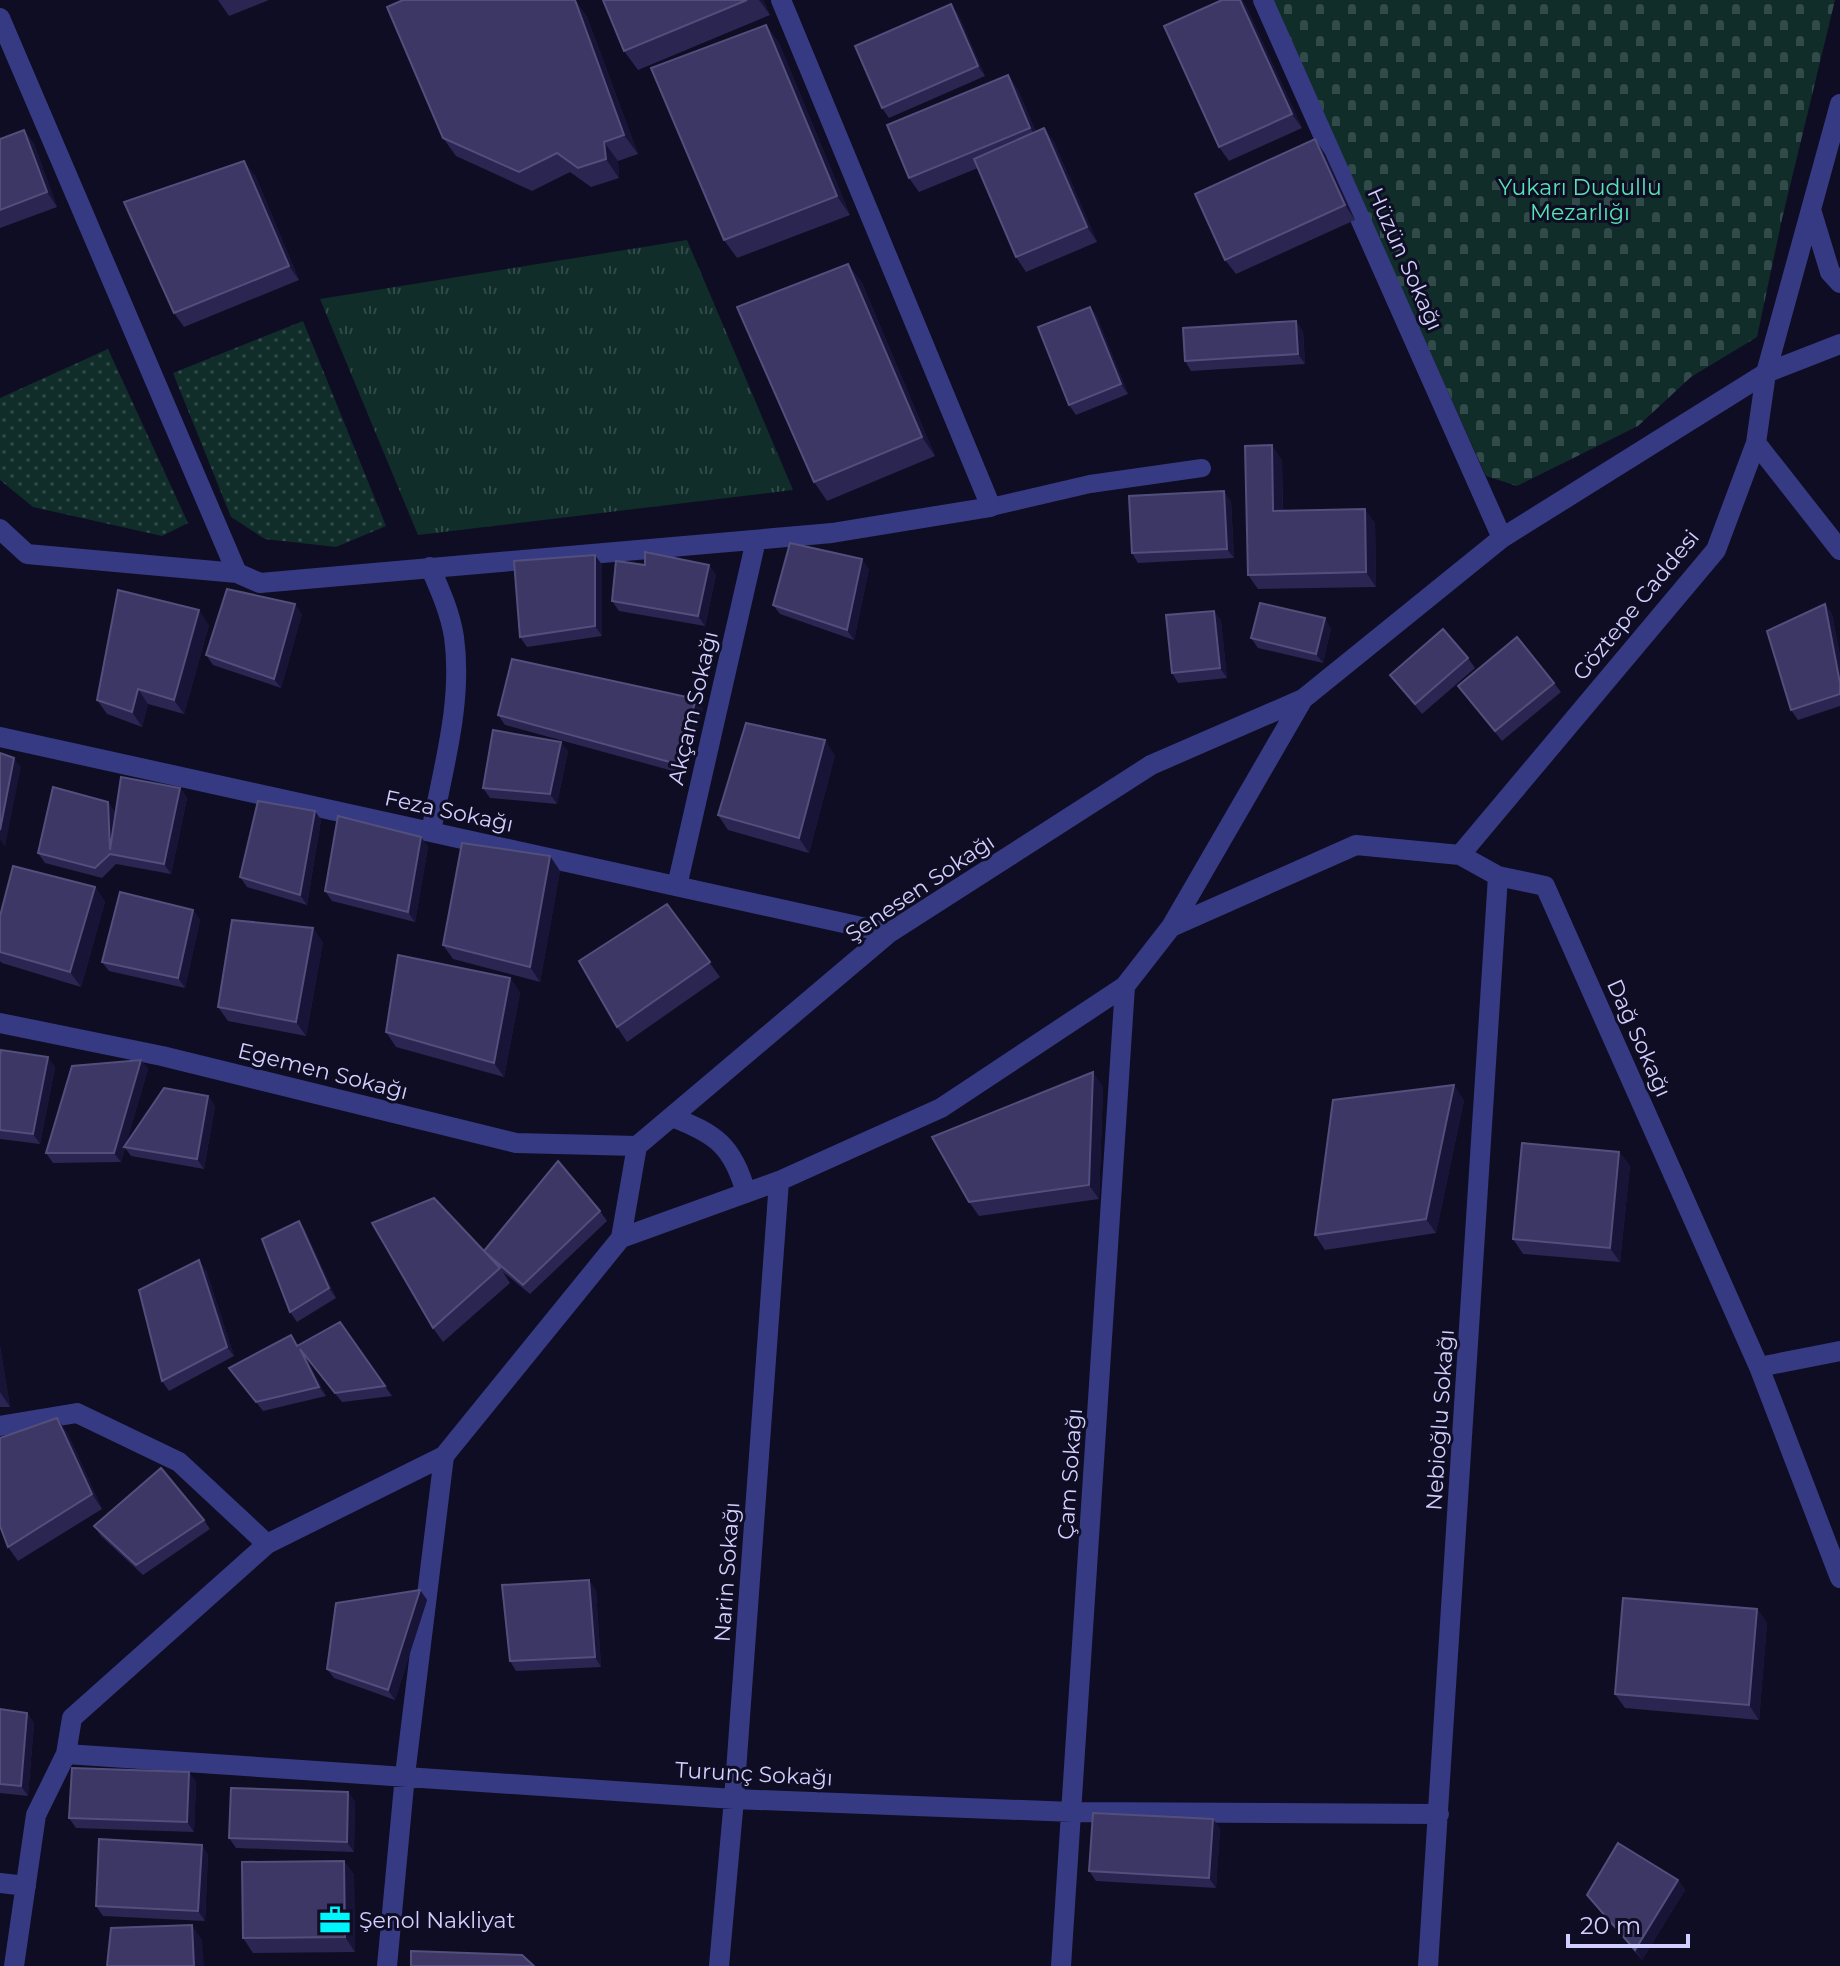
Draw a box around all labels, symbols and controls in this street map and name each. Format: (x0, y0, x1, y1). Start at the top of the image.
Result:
park label: Yukarı Dudullu Mezarlığı (1498, 174, 1662, 226)
street label: Hüzün Sokağı (1361, 183, 1449, 335)
street label: Göztepe Caddesi (1567, 524, 1705, 686)
street label: Akçam Sokağı (662, 628, 724, 788)
street label: Feza Sokağı (382, 784, 516, 838)
street label: Şenesen Sokağı (840, 828, 1000, 948)
street label: Dağ Sokağı (1601, 975, 1677, 1101)
street label: Egemen Sokağı (235, 1037, 411, 1105)
street label: Nebioğlu Sokağı (1420, 1328, 1460, 1512)
street label: Çam Sokağı (1052, 1407, 1088, 1541)
street label: Narin Sokağı (709, 1501, 745, 1643)
street label: Turunç Sokağı (674, 1756, 834, 1792)
scale bar (1568, 1898, 1688, 1948)
office icon: Şenol Nakliyat (318, 1903, 352, 1937)
place label: Şenol Nakliyat (359, 1907, 515, 1934)
text: 20 m (1580, 1911, 1641, 1940)

